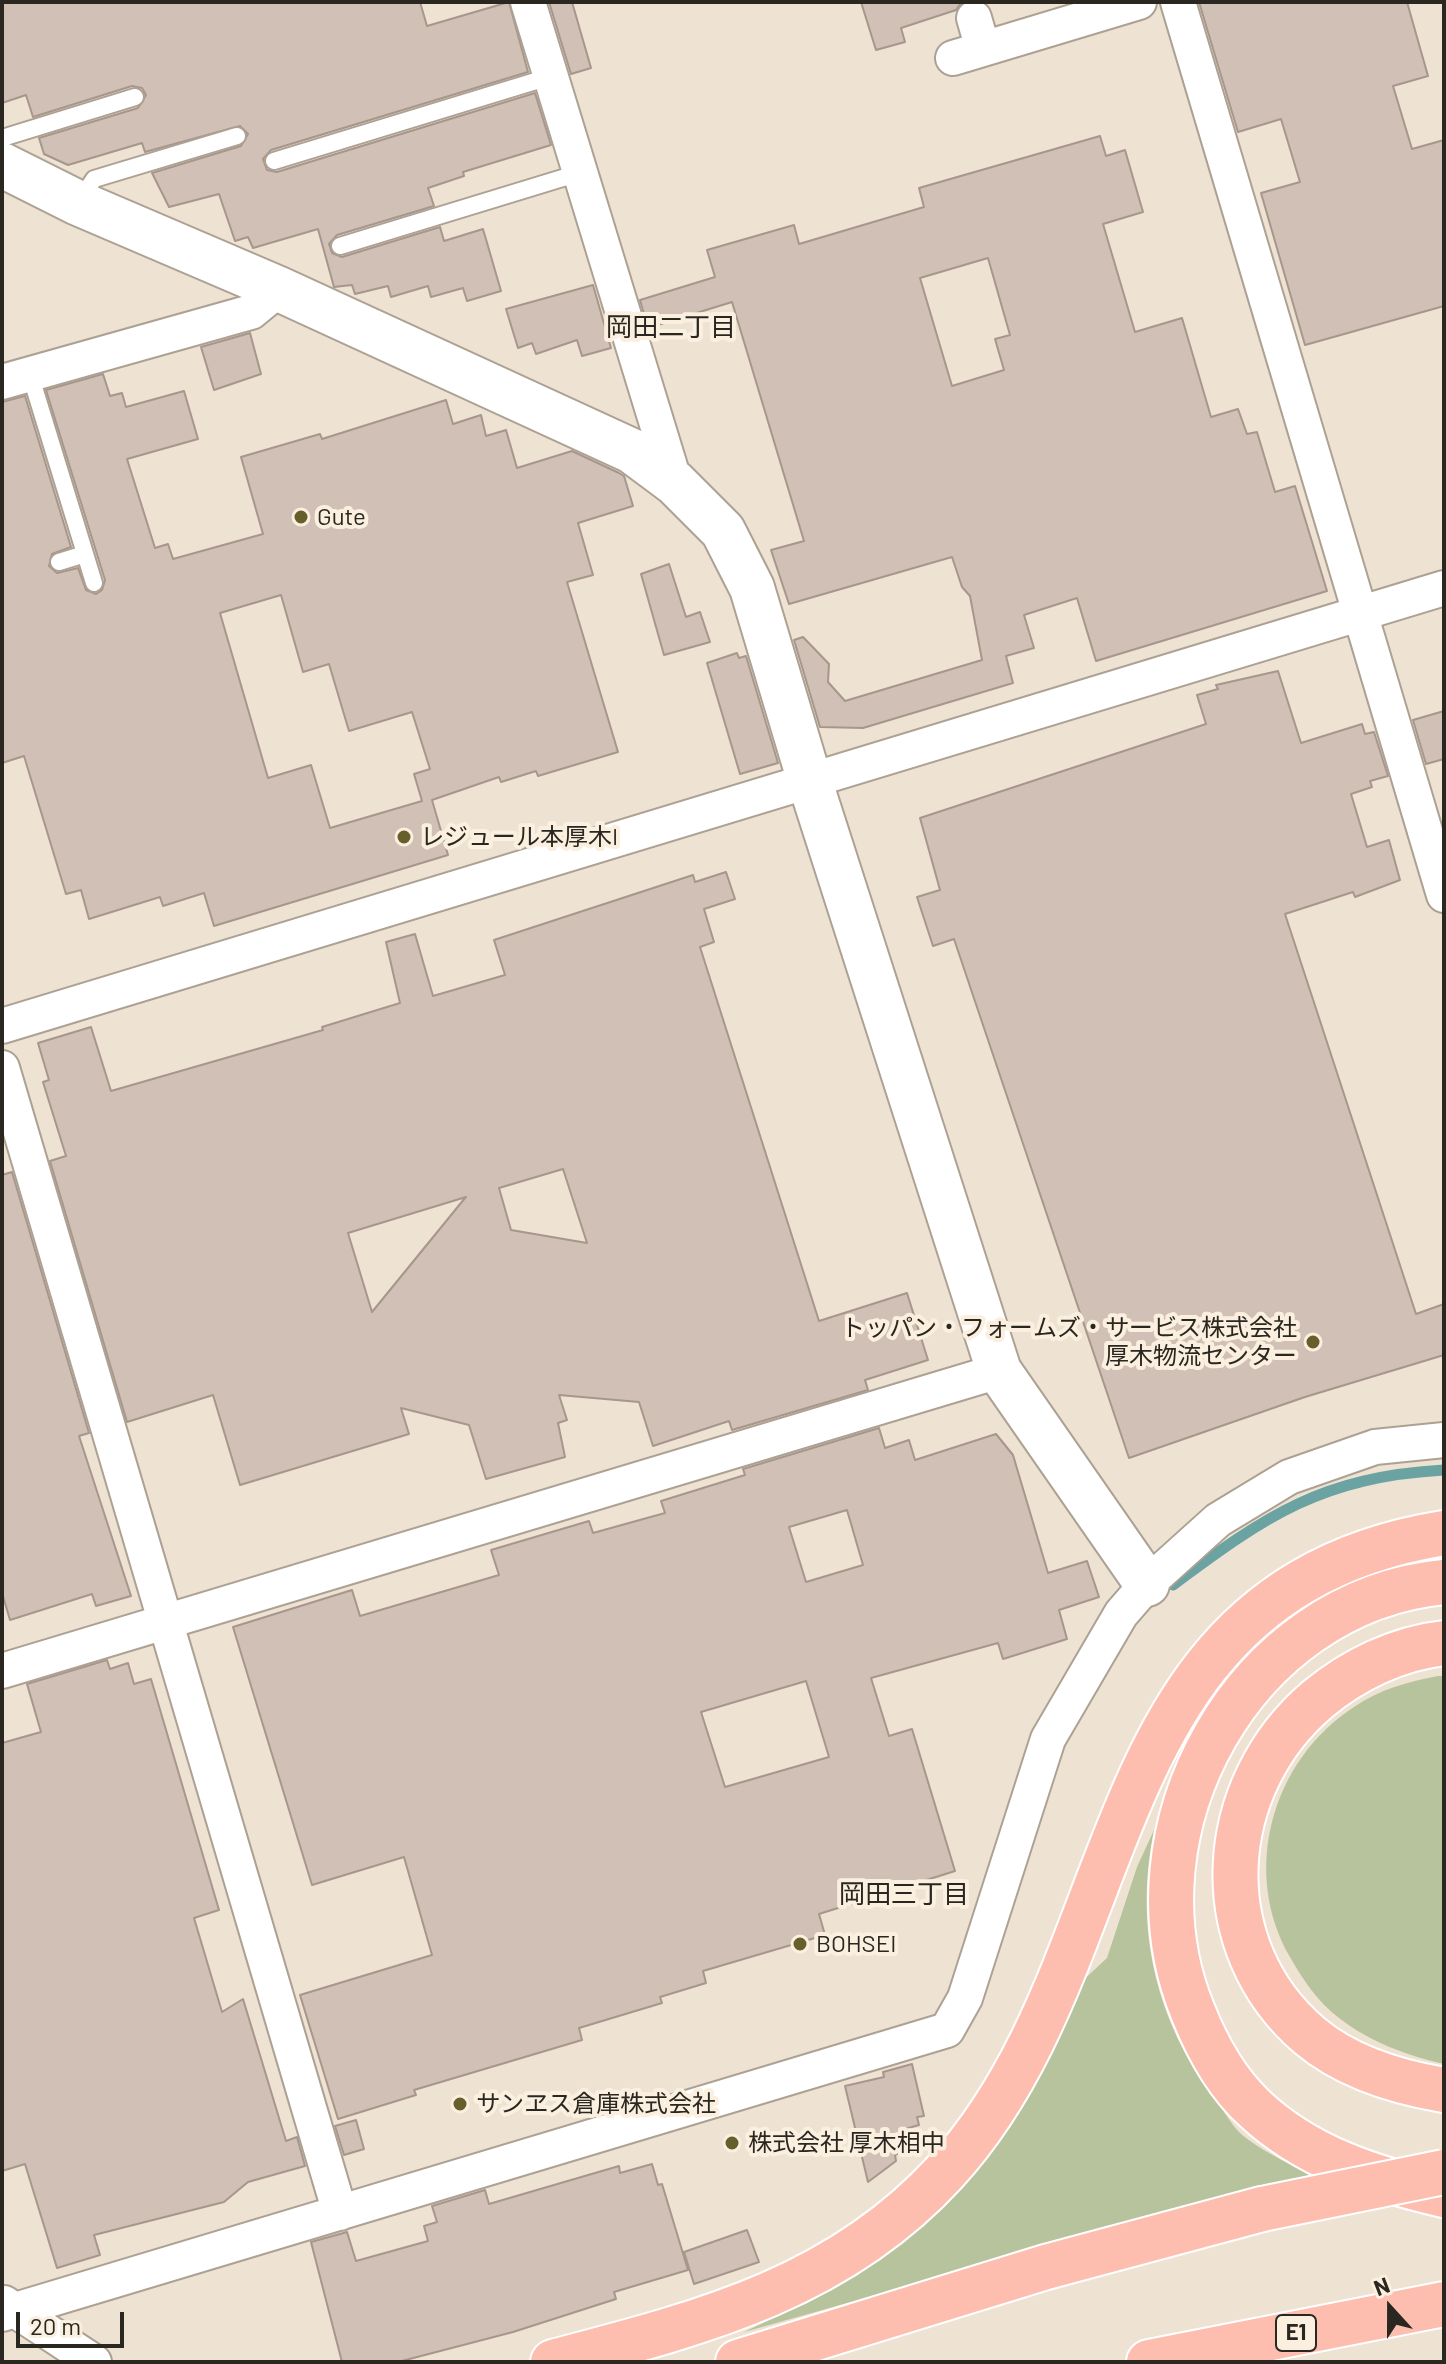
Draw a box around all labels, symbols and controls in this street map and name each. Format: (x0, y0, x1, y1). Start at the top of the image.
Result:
district label: 岡田二丁目 (606, 311, 736, 343)
place label: Gute (317, 503, 366, 531)
marker: Gute (292, 508, 310, 526)
place label: レジュール本厚木I (420, 823, 618, 851)
marker: レジュール本厚木I (395, 828, 413, 846)
place label: トッパン・フォームズ・サービス株式会社 厚木物流センター (841, 1314, 1297, 1370)
marker: トッパン・フォームズ・サービス株式会社 厚木物流センター (1304, 1333, 1322, 1351)
district label: 岡田三丁目 (839, 1878, 969, 1910)
place label: BOHSEI (816, 1930, 896, 1958)
marker: BOHSEI (791, 1935, 809, 1953)
place label: サンヱス倉庫株式会社 (476, 2090, 716, 2118)
marker: サンヱス倉庫株式会社 (451, 2095, 469, 2113)
place label: 株式会社 厚木相中 (748, 2129, 945, 2157)
marker: 株式会社 厚木相中 (723, 2134, 741, 2152)
north arrow (1350, 2268, 1430, 2348)
text: N (1370, 2271, 1393, 2300)
scale bar (20, 2296, 128, 2346)
text: 20 m (30, 2311, 81, 2340)
road number: E1 (1276, 2315, 1316, 2351)

